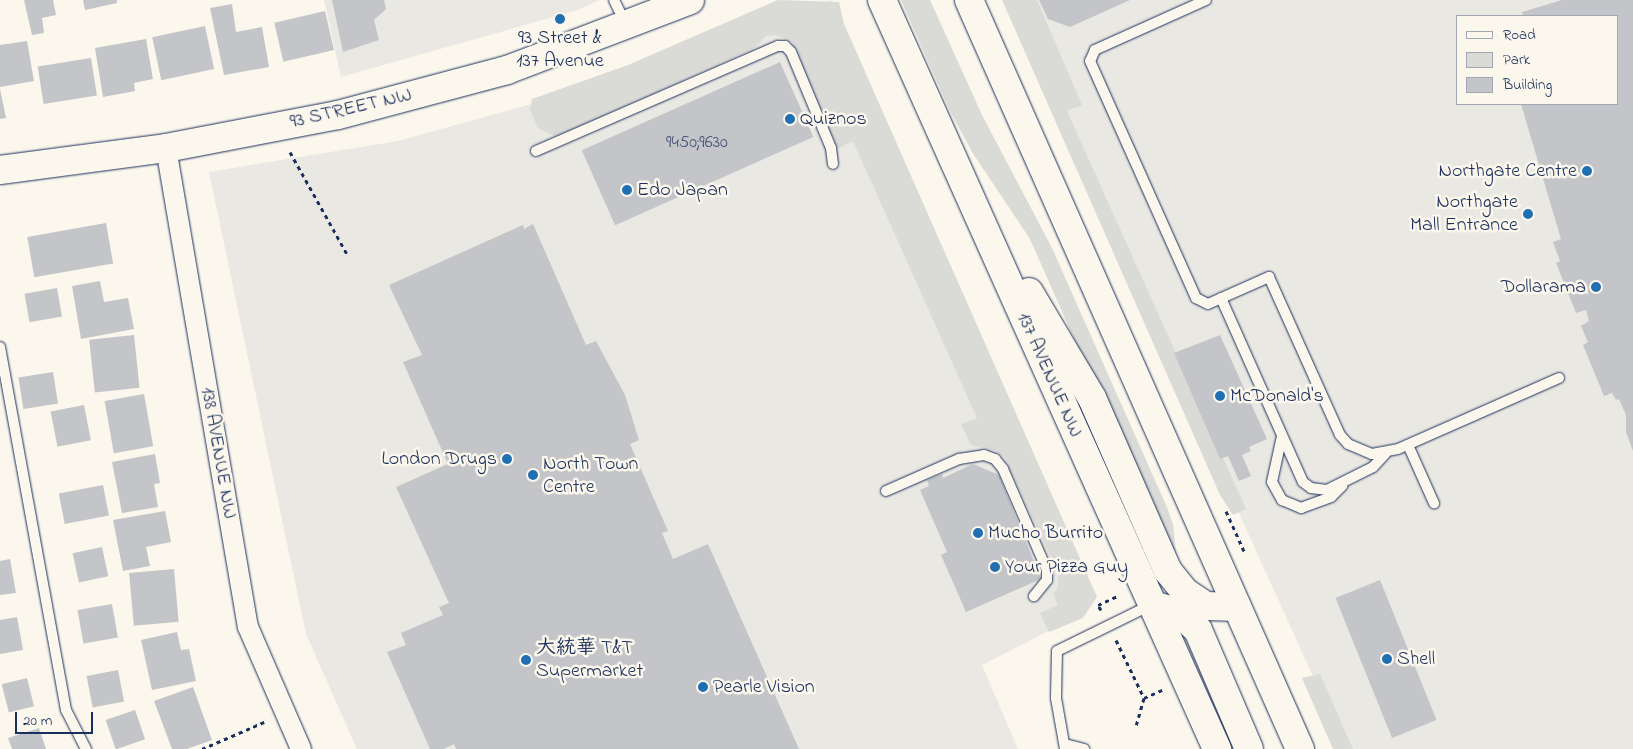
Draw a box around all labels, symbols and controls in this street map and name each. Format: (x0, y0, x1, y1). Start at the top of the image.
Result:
marker: 93 Street & 137 Avenue (554, 13, 566, 25)
legend (1456, 15, 1618, 105)
text: Road (1503, 24, 1536, 46)
place label: 93 Street & 137 Avenue (516, 27, 604, 74)
text: Park (1503, 49, 1530, 71)
text: Building (1503, 74, 1552, 96)
street label: 93 STREET NW (288, 83, 414, 135)
place label: Quiznos (800, 107, 867, 131)
marker: Quiznos (784, 113, 796, 125)
house number: 9450;9630 (666, 132, 728, 154)
place label: Northgate Centre (1439, 159, 1577, 183)
marker: Northgate Centre (1581, 165, 1593, 177)
place label: Edo Japan (637, 178, 728, 202)
marker: Edo Japan (621, 184, 633, 196)
place label: Northgate Mall Entrance (1410, 190, 1518, 237)
marker: Northgate Mall Entrance (1522, 208, 1534, 220)
place label: Dollarama (1501, 275, 1586, 299)
marker: Dollarama (1590, 281, 1602, 293)
street label: 137 AVENUE NW (1011, 309, 1087, 441)
place label: McDonald's (1230, 384, 1324, 408)
street label: 138 AVENUE NW (195, 385, 241, 521)
marker: McDonald's (1214, 390, 1226, 402)
place label: London Drugs (381, 447, 497, 471)
place label: North Town Centre (543, 452, 638, 499)
marker: London Drugs (501, 453, 513, 465)
marker: North Town Centre (527, 469, 539, 481)
place label: Mucho Burrito (988, 521, 1103, 545)
marker: Mucho Burrito (972, 527, 984, 539)
place label: Your Pizza Guy (1005, 555, 1128, 579)
marker: Your Pizza Guy (989, 561, 1001, 573)
place label: 大統華 T&T Supermarket (536, 636, 643, 683)
place label: Shell (1397, 647, 1435, 671)
marker: Shell (1381, 653, 1393, 665)
marker: 大統華 T&T Supermarket (520, 654, 532, 666)
place label: Pearle Vision (713, 675, 815, 699)
marker: Pearle Vision (697, 681, 709, 693)
scale bar (18, 702, 95, 734)
text: 20 m (23, 710, 52, 732)

